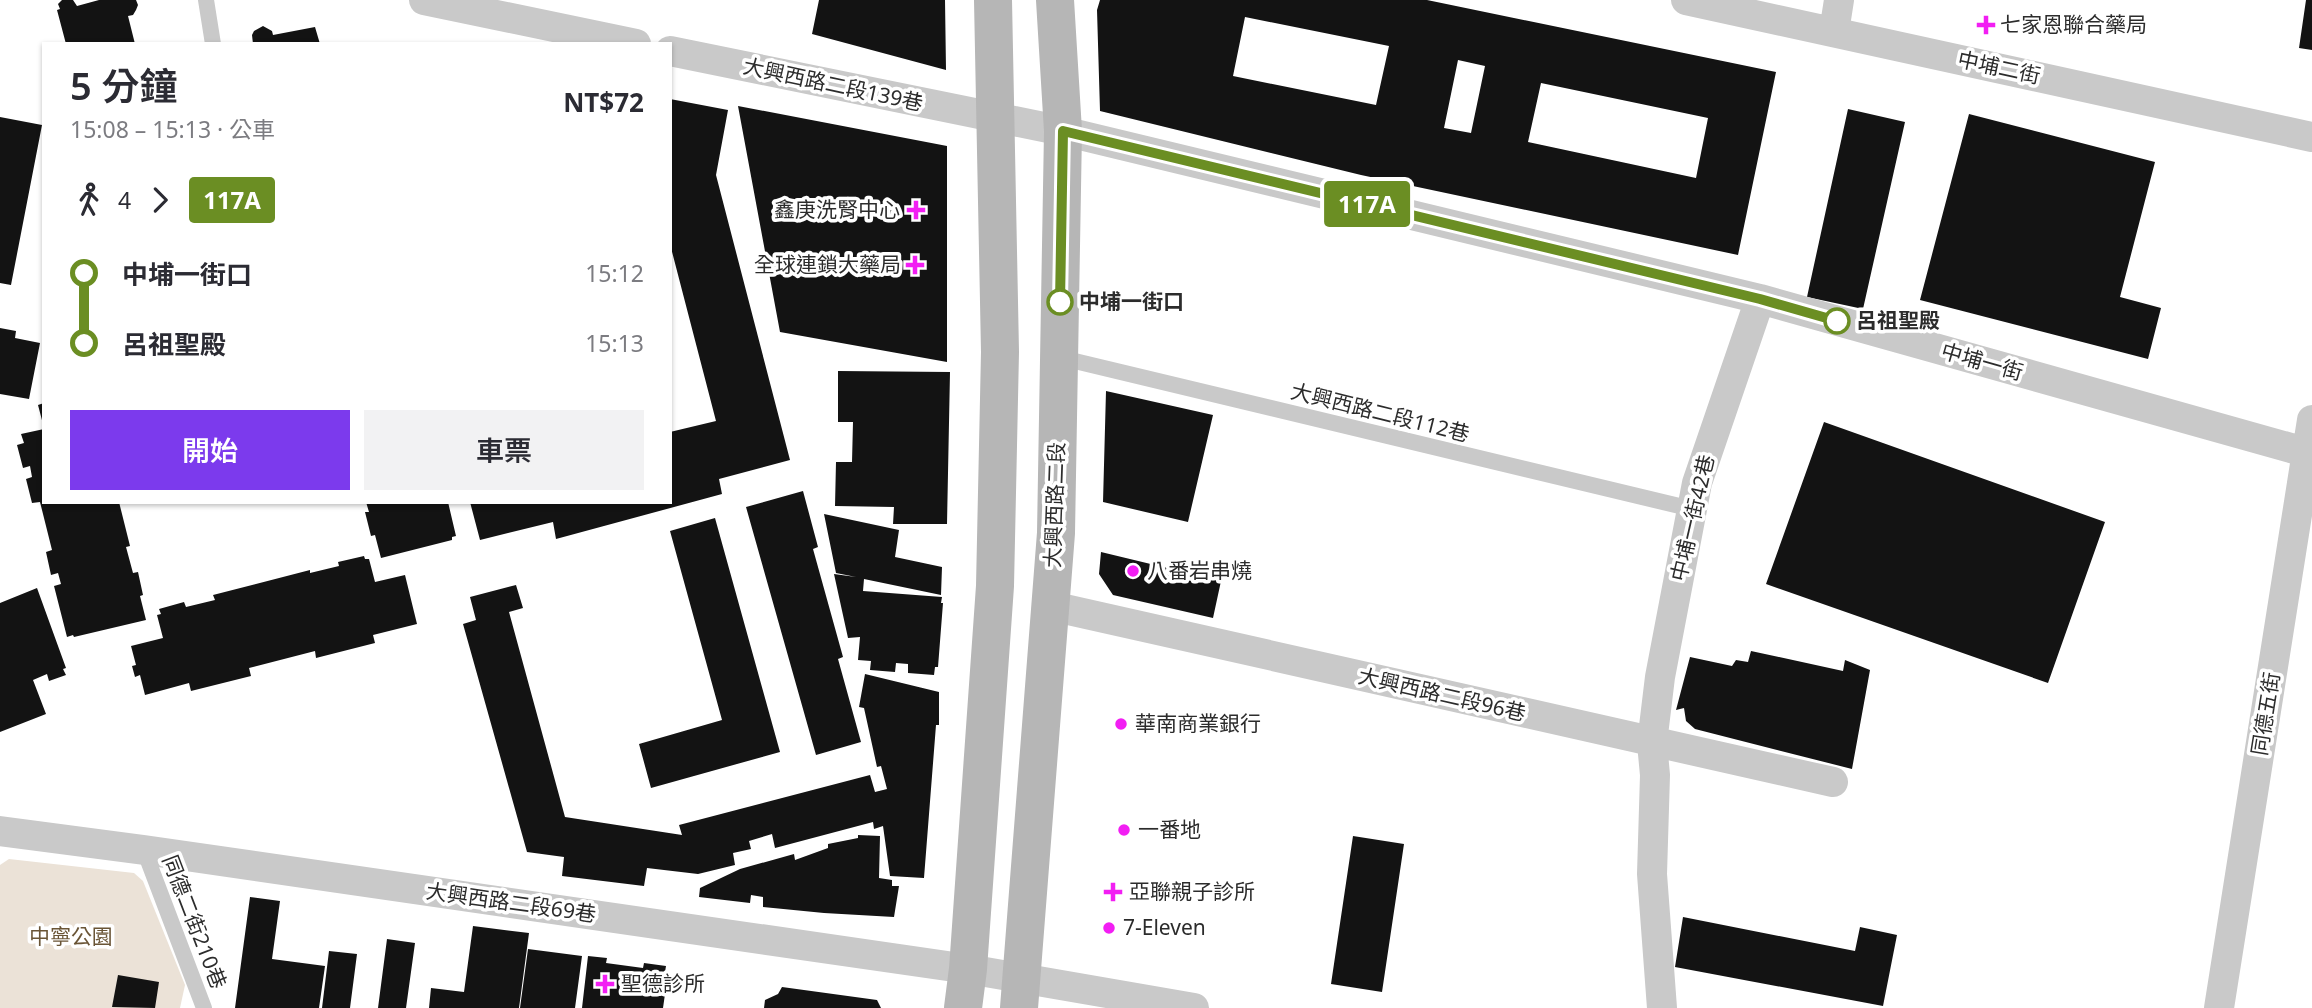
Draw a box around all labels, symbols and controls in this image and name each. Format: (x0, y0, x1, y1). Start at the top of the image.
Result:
place label: 七家恩聯合藥局 (2000, 10, 2147, 38)
marker: 七家恩聯合藥局 (1978, 17, 1994, 33)
street label: 中埔二街 (1955, 45, 2043, 89)
street label: 大興西路二段139巷 (741, 51, 926, 117)
text: 5 分鐘 (70, 59, 178, 111)
text: NT$72 (563, 84, 644, 120)
text: 15:08 – 15:13 · 公車 (70, 113, 275, 145)
icon: walk (70, 181, 108, 219)
icon: forward (141, 181, 179, 219)
line badge: 117A (1318, 181, 1416, 227)
text: 117A (203, 183, 261, 216)
text: 4 (118, 184, 131, 216)
text: 117A (1338, 187, 1396, 220)
place label: 鑫庚洗腎中心 (774, 195, 900, 223)
marker: 鑫庚洗腎中心 (906, 200, 926, 220)
place label: 全球連鎖大藥局 (754, 250, 901, 278)
text: 中埔一街口 (122, 256, 252, 292)
text: 15:12 (585, 257, 644, 289)
marker: 全球連鎖大藥局 (907, 257, 923, 273)
place label: 中埔一街口 (1079, 287, 1184, 315)
marker: 中埔一街口 (1047, 289, 1073, 315)
place label: 呂祖聖殿 (1856, 306, 1940, 334)
marker: 呂祖聖殿 (1824, 308, 1850, 334)
text: 呂祖聖殿 (122, 326, 226, 362)
text: 15:13 (585, 327, 644, 359)
street label: 中埔一街 (1938, 336, 2027, 386)
street label: 大興西路二段112巷 (1288, 376, 1472, 448)
button: 開始 (70, 410, 350, 490)
button: 車票 (364, 410, 644, 490)
street label: 大興西路二段 (1038, 442, 1070, 568)
street label: 中埔一街42巷 (1664, 452, 1720, 584)
place label: 八番岩串燒 (1147, 556, 1252, 584)
marker: 八番岩串燒 (1125, 563, 1141, 579)
street label: 大興西路二段96巷 (1356, 661, 1529, 727)
street label: 同德五街 (2245, 670, 2285, 758)
place label: 華南商業銀行 (1135, 709, 1261, 737)
marker: 華南商業銀行 (1113, 716, 1129, 732)
place label: 一番地 (1138, 815, 1201, 843)
marker: 一番地 (1116, 822, 1132, 838)
street label: 同德二街210巷 (157, 851, 233, 992)
street label: 大興西路二段69巷 (425, 876, 598, 928)
place label: 亞聯親子診所 (1129, 877, 1255, 905)
marker: 亞聯親子診所 (1103, 882, 1123, 902)
place label: 7-Eleven (1123, 913, 1206, 941)
marker: 7-Eleven (1101, 920, 1117, 936)
park label: 中寧公園 (29, 922, 113, 950)
place label: 聖德診所 (621, 969, 705, 997)
marker: 聖德診所 (595, 974, 615, 994)

